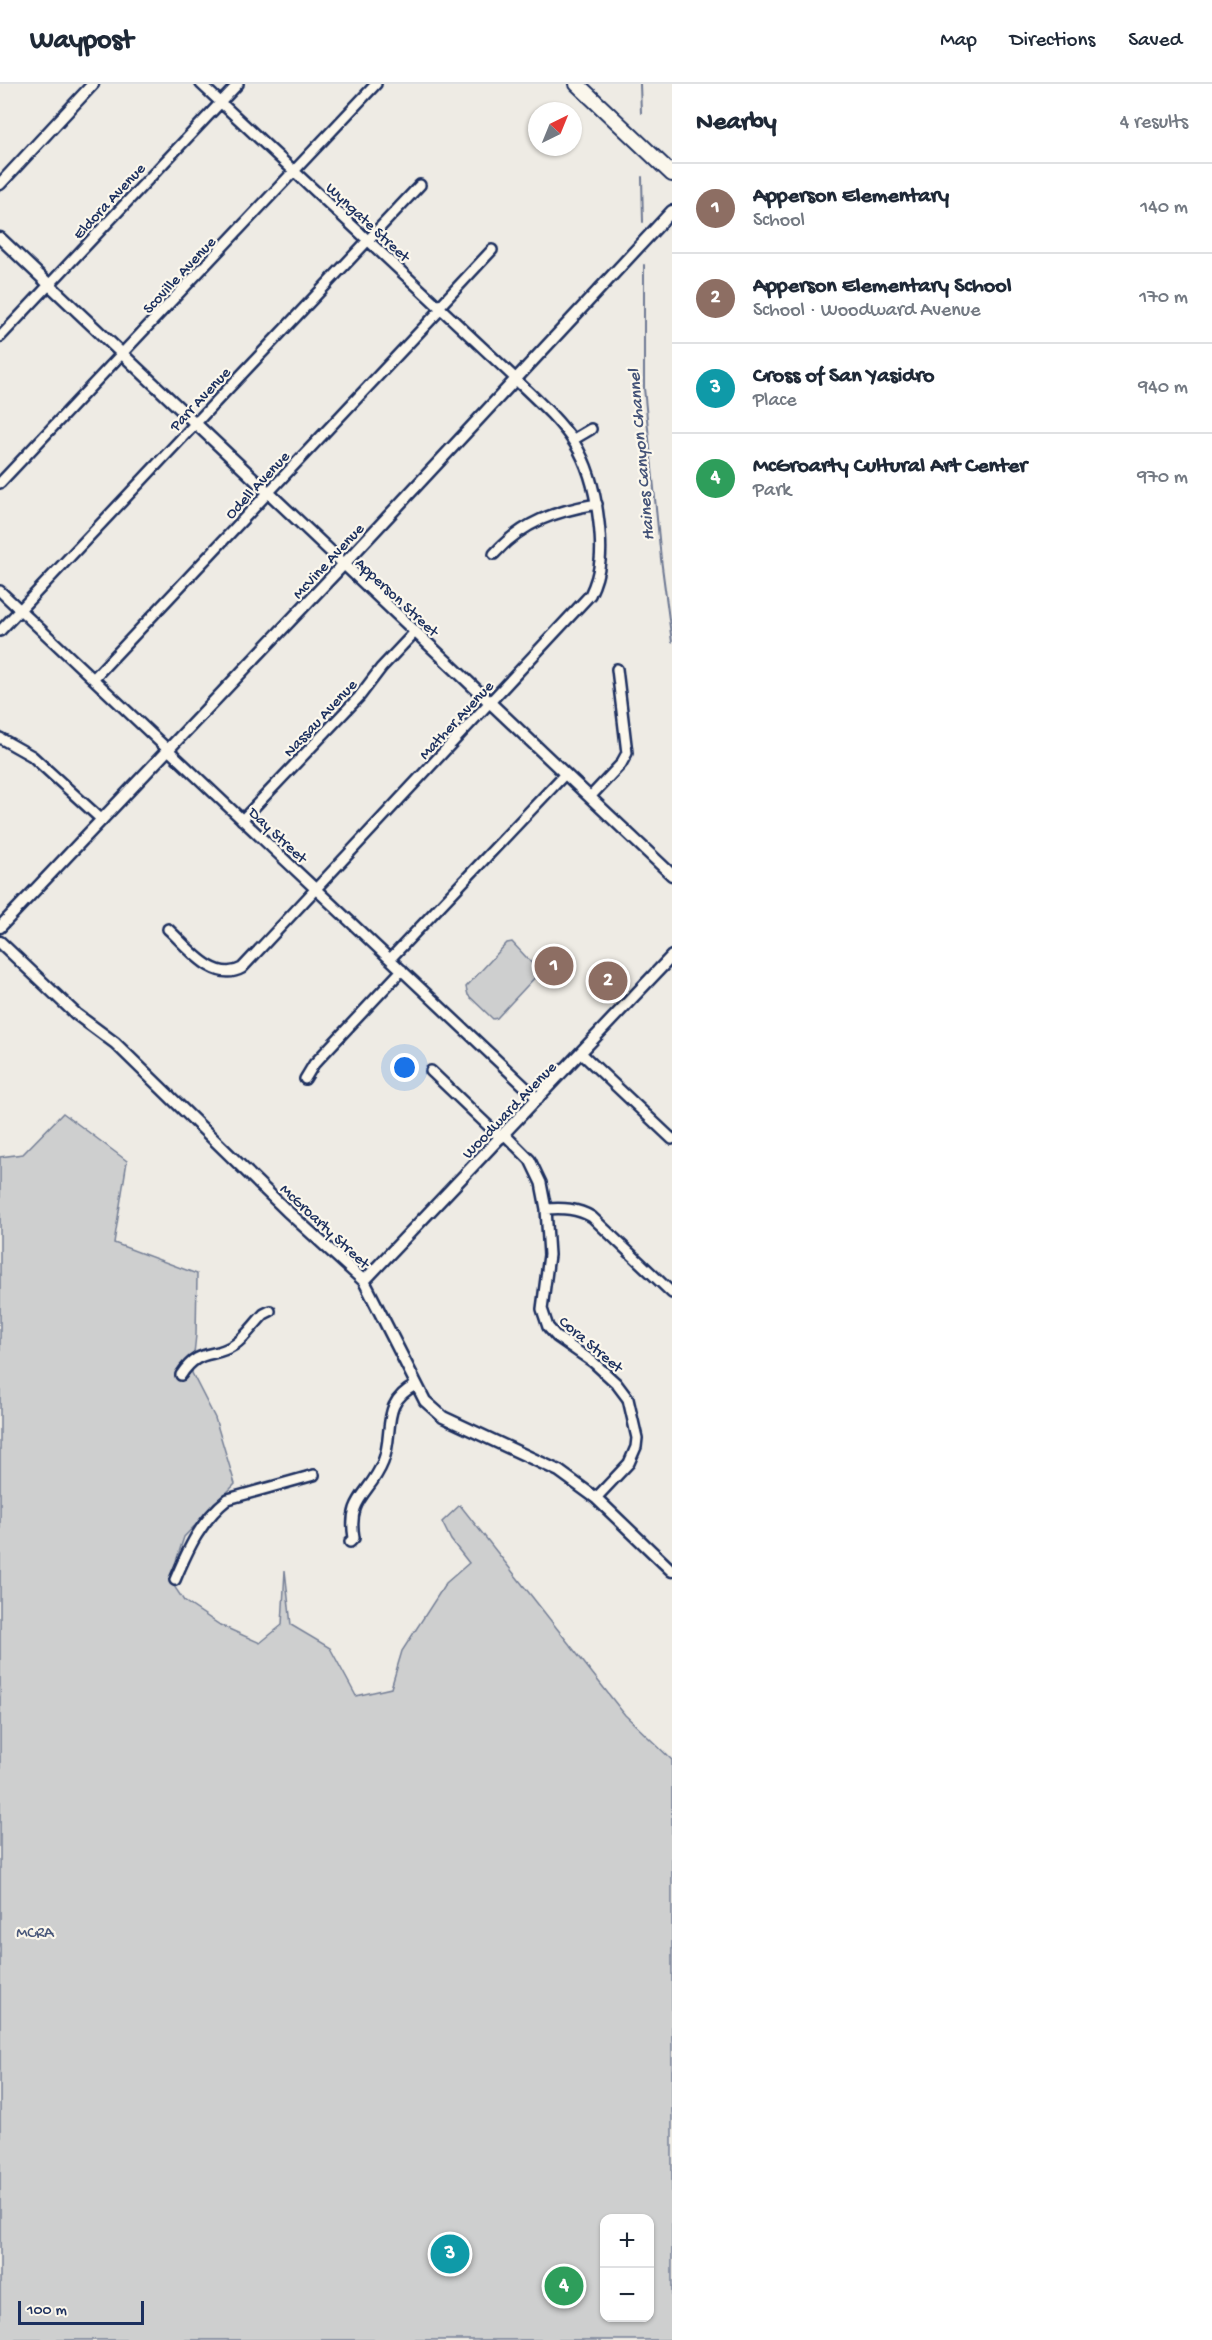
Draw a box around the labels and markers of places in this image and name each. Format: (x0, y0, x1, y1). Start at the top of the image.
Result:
pin: 1 (534, 944, 574, 988)
pin: 2 (588, 958, 628, 1004)
pin: 3 (430, 2232, 470, 2276)
pin: 4 (544, 2264, 584, 2308)

